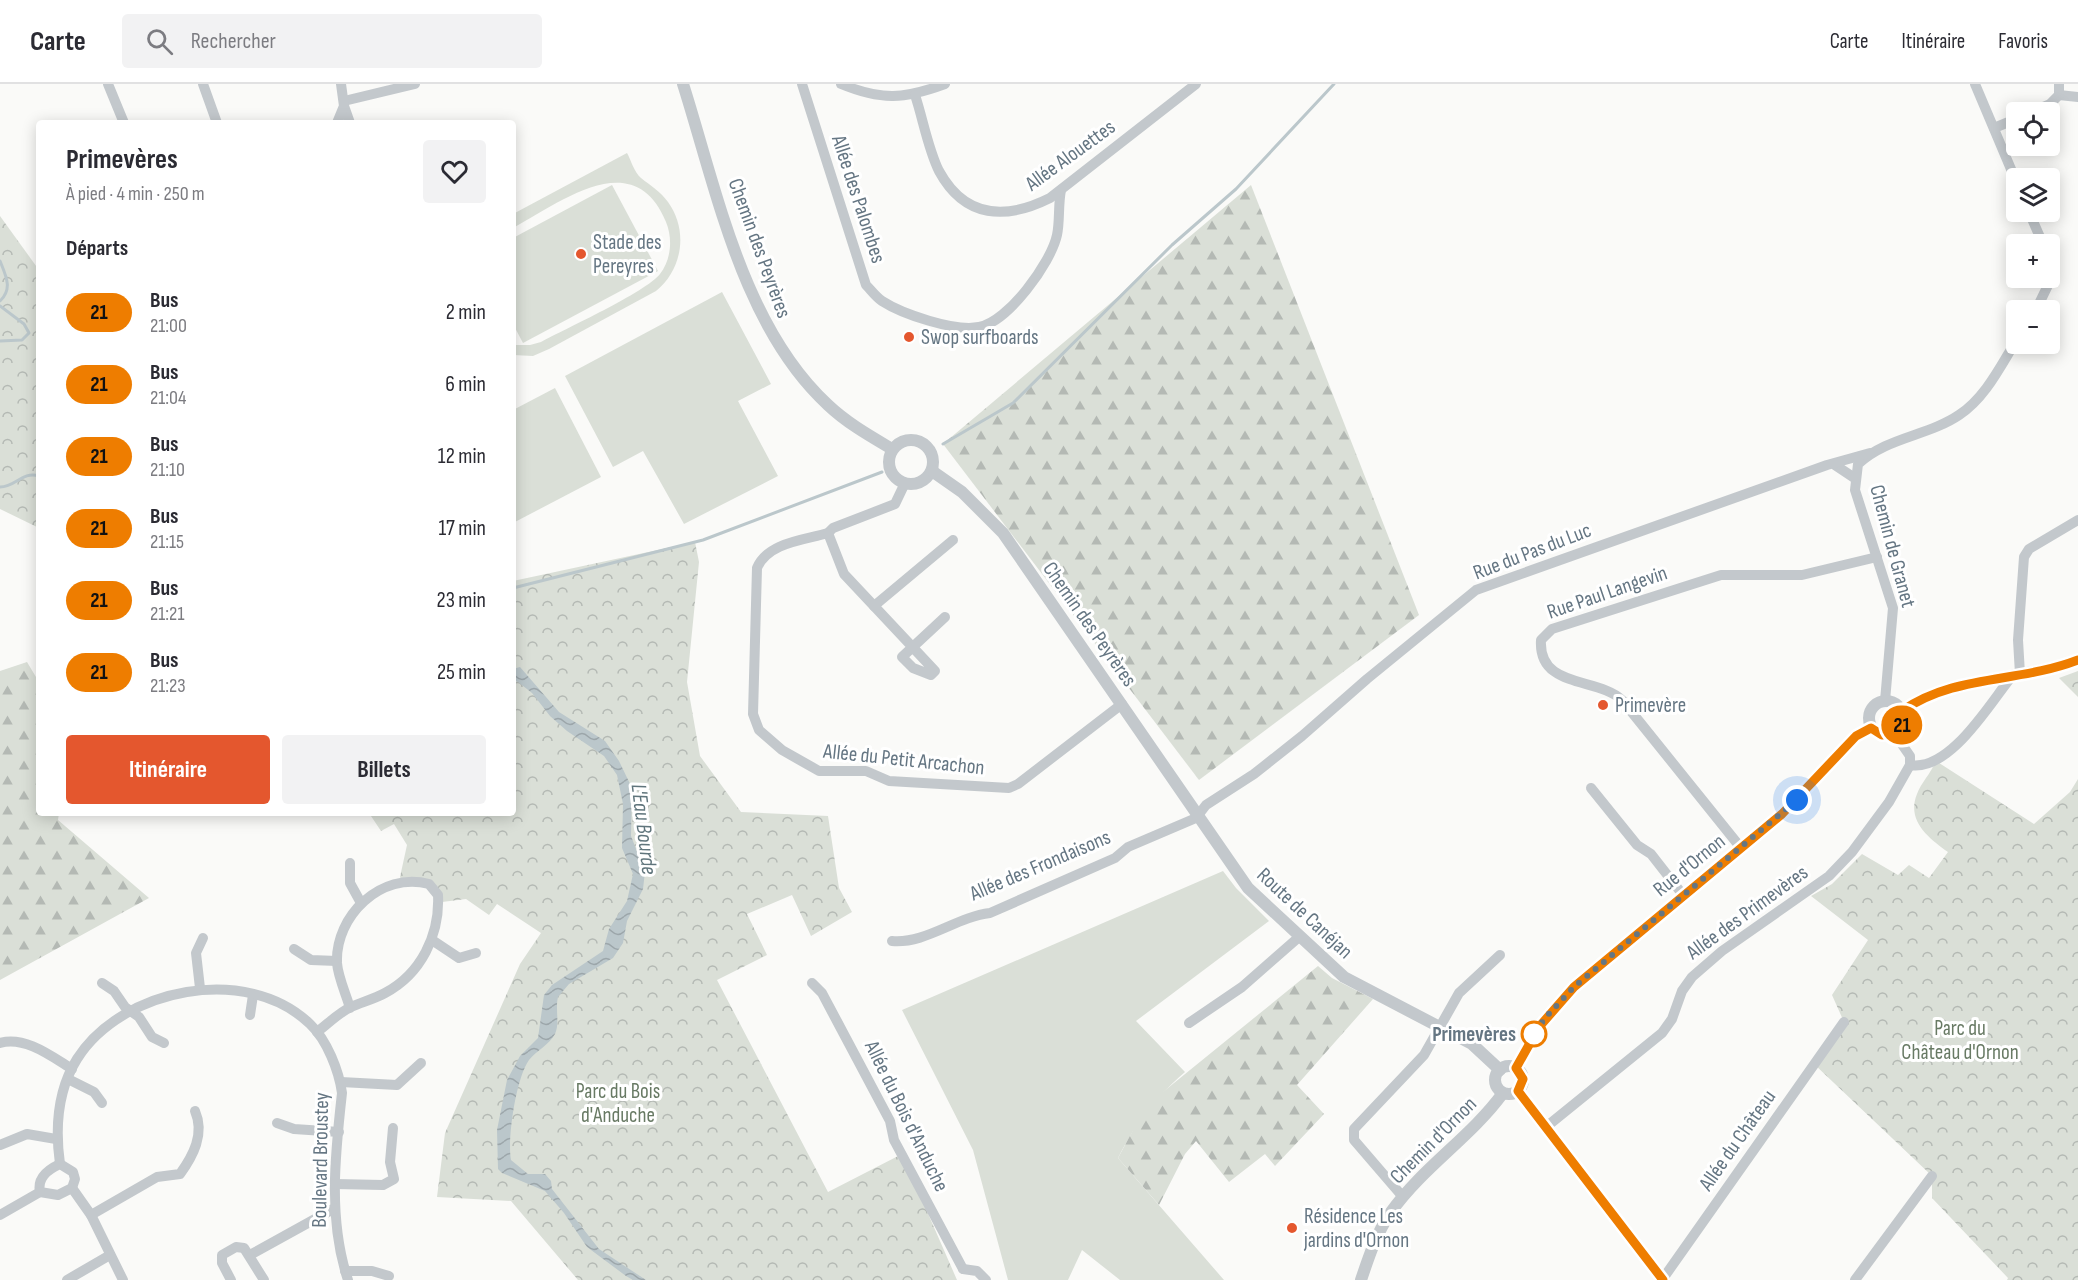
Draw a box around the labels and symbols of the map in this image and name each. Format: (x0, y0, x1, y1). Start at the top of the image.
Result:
street label: Allée Alouettes (1020, 114, 1120, 197)
street label: Allée des Palombes (826, 131, 891, 266)
street label: Chemin des Peyrères (723, 175, 796, 321)
place label: Stade des Pereyres (593, 230, 662, 279)
marker: Stade des Pereyres (574, 247, 588, 261)
place label: Swop surfboards (921, 325, 1039, 350)
marker: Swop surfboards (902, 330, 916, 344)
street label: Chemin de Granet (1864, 482, 1921, 610)
street label: Rue du Pas du Luc (1470, 517, 1595, 585)
street label: Chemin des Peyrères (1037, 557, 1142, 691)
street label: Rue Paul Langevin (1544, 560, 1671, 625)
place label: Primevère (1615, 693, 1686, 718)
marker: Primevère (1596, 698, 1610, 712)
line badge: 21 (1875, 706, 1929, 744)
street label: Allée du Petit Arcachon (821, 739, 986, 780)
water label: L'Eau Bourde (625, 782, 663, 876)
your location (1782, 785, 1812, 815)
street label: Allée des Frondaisons (965, 825, 1114, 907)
street label: Rue d'Ornon (1648, 829, 1730, 902)
street label: Allée des Primevères (1681, 860, 1813, 965)
street label: Route de Canéjan (1252, 863, 1358, 964)
park label: Parc du Château d'Ornon (1901, 1016, 2019, 1065)
marker: Primevères (1521, 1021, 1547, 1047)
place label: Primevères (1432, 1022, 1516, 1047)
street label: Allée du Bois d'Anduche (859, 1036, 954, 1196)
park label: Parc du Bois d'Anduche (576, 1079, 660, 1128)
street label: Allée du Château (1693, 1085, 1781, 1196)
street label: Boulevard Broustey (307, 1092, 334, 1228)
street label: Chemin d'Ornon (1385, 1092, 1482, 1189)
place label: Résidence Les jardins d'Ornon (1303, 1204, 1409, 1253)
marker: Résidence Les jardins d'Ornon (1285, 1221, 1299, 1235)

